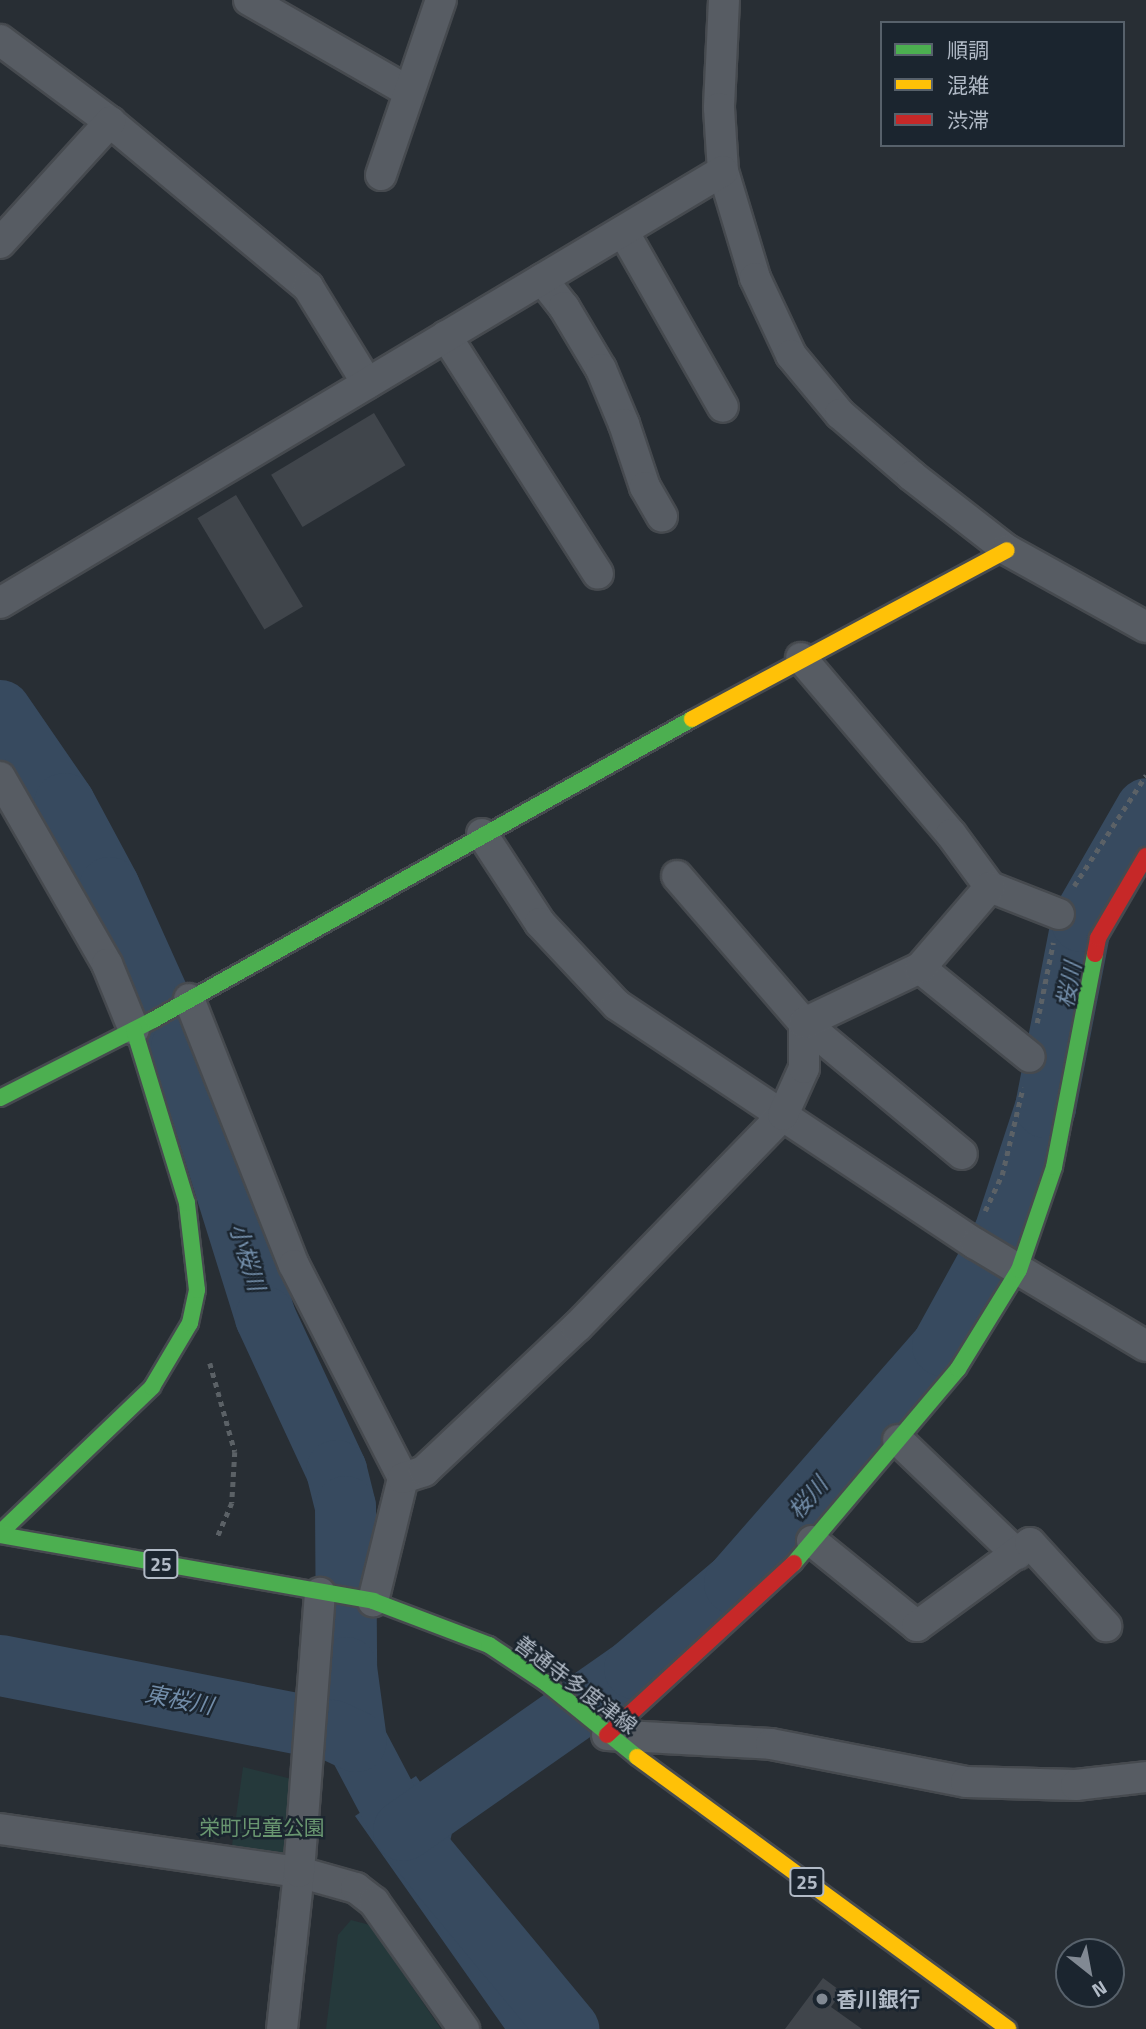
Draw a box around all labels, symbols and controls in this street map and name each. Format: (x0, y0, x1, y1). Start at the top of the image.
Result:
legend (880, 21, 1125, 147)
text: 順調 (947, 34, 989, 66)
text: 混雑 (947, 69, 989, 101)
text: 渋滞 (947, 104, 989, 136)
water label: 桜川 (1051, 960, 1087, 1010)
water label: 小桜川 (224, 1220, 270, 1294)
water label: 桜川 (782, 1472, 834, 1524)
road number: 25 (142, 1548, 180, 1580)
street label: 善通寺多度津線 (510, 1630, 642, 1738)
water label: 東桜川 (143, 1680, 215, 1720)
park label: 栄町児童公園 (199, 1814, 325, 1840)
road number: 25 (788, 1866, 826, 1898)
north arrow (1055, 1938, 1125, 2008)
text: N (1087, 1974, 1113, 2006)
place label: 香川銀行 (836, 1986, 920, 2012)
marker: 香川銀行 (814, 1991, 830, 2007)

